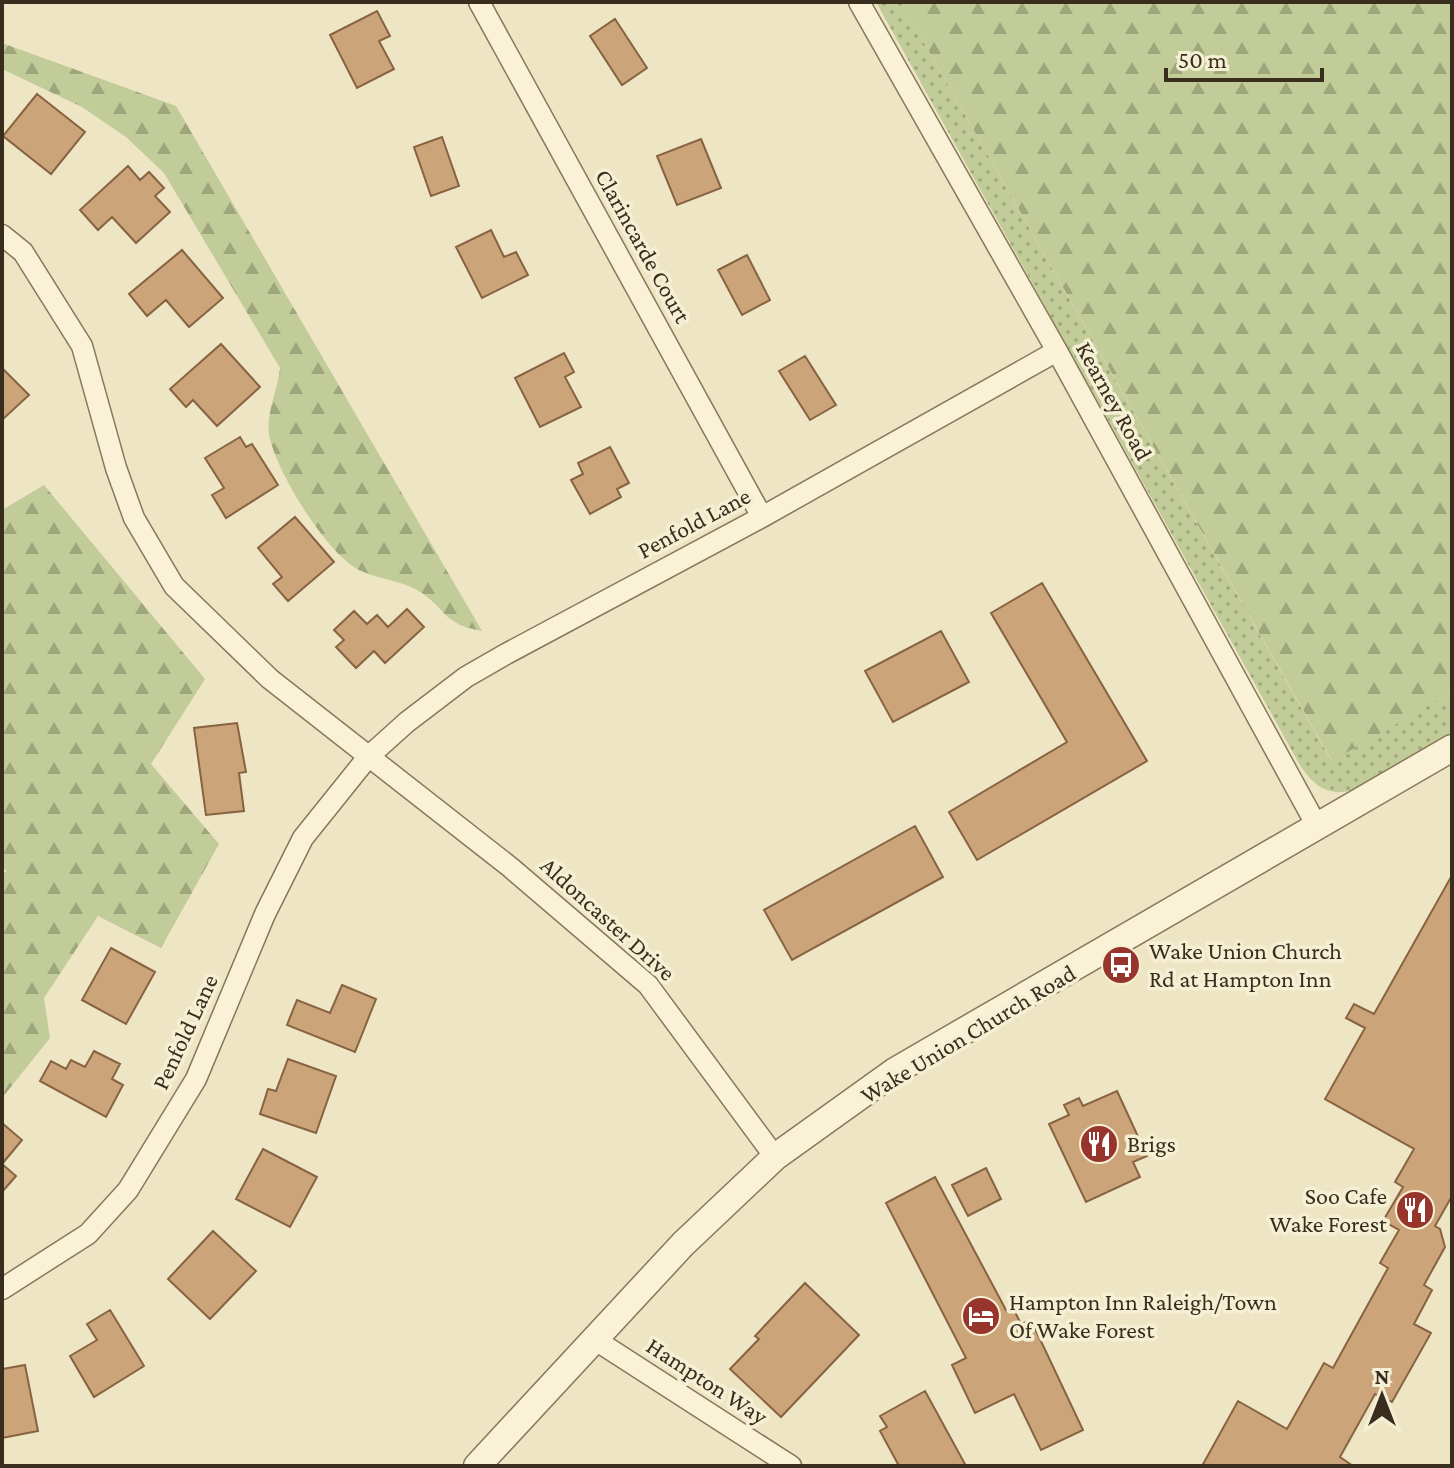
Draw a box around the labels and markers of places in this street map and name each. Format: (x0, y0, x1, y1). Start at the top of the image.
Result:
place label: Wake Union Church Rd at Hampton Inn (1149, 937, 1342, 992)
bus stop icon: Wake Union Church Rd at Hampton Inn (1100, 944, 1142, 986)
restaurant icon: Brigs (1078, 1123, 1120, 1165)
place label: Brigs (1127, 1130, 1176, 1157)
place label: Soo Cafe Wake Forest (1269, 1182, 1388, 1237)
restaurant icon: Soo Cafe Wake Forest (1394, 1189, 1436, 1231)
place label: Hampton Inn Raleigh/Town Of Wake Forest (1009, 1288, 1277, 1343)
hotel icon: Hampton Inn Raleigh/Town Of Wake Forest (960, 1295, 1002, 1337)

